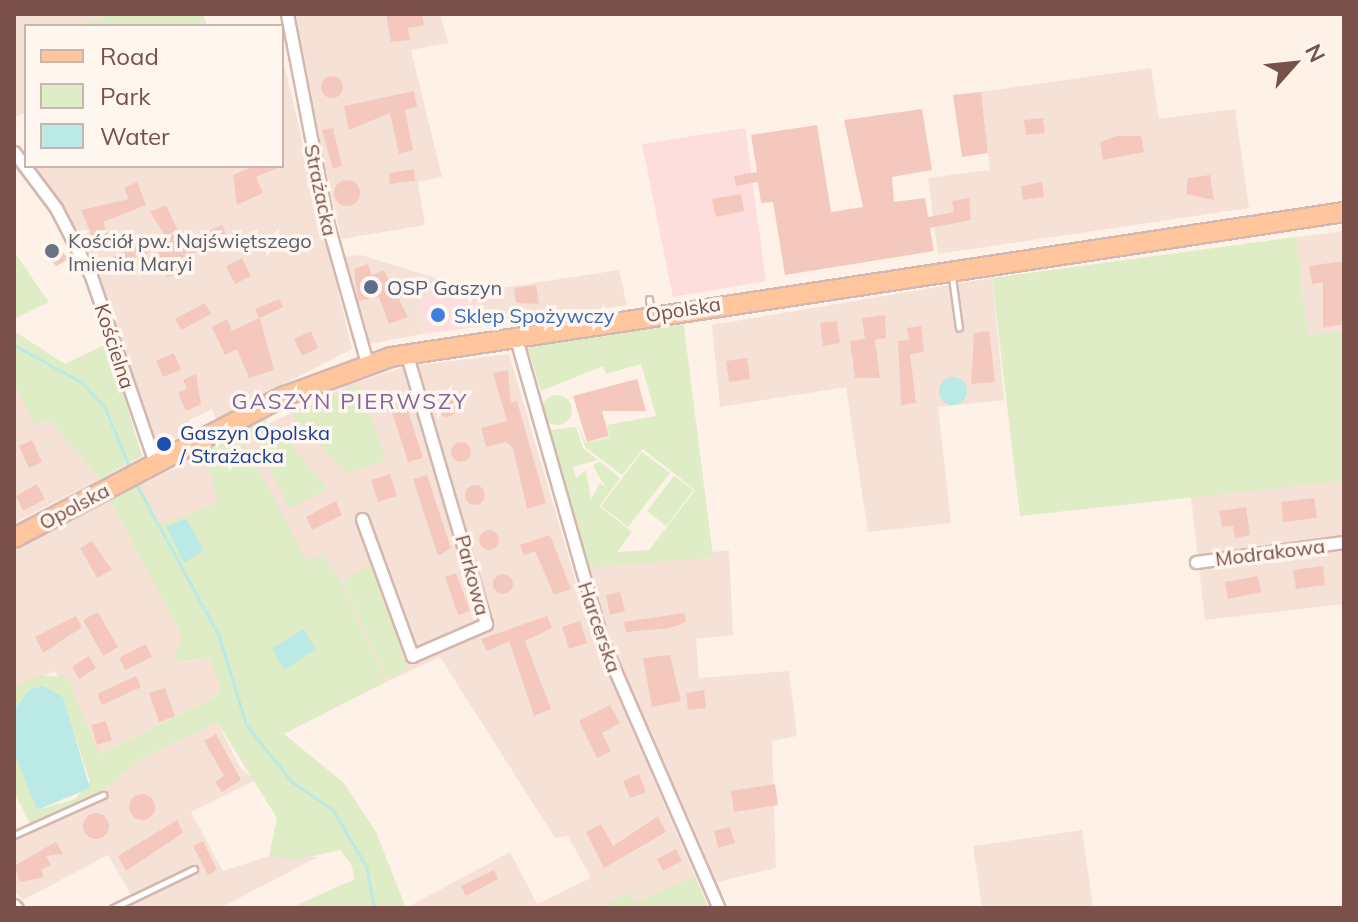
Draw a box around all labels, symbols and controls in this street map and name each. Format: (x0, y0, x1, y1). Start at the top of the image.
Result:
legend (24, 24, 284, 168)
north arrow (1254, 24, 1334, 104)
text: N (1299, 39, 1332, 67)
text: Road (100, 41, 159, 71)
text: Park (100, 81, 151, 111)
text: Water (100, 121, 170, 151)
street label: Strażacka (300, 142, 342, 238)
place label: Kościół pw. Najświętszego Imienia Maryi (68, 228, 312, 275)
marker: Kościół pw. Najświętszego Imienia Maryi (43, 242, 61, 260)
place label: OSP Gaszyn (387, 275, 502, 299)
marker: OSP Gaszyn (362, 278, 380, 296)
street label: Opolska (644, 291, 722, 327)
street label: Kościelna (90, 301, 140, 391)
place label: Sklep Spożywczy (454, 303, 614, 327)
marker: Sklep Spożywczy (429, 306, 447, 324)
district label: GASZYN PIERWSZY (232, 389, 468, 415)
place label: Gaszyn Opolska / Strażacka (180, 420, 330, 467)
marker: Gaszyn Opolska / Strażacka (155, 435, 173, 453)
street label: Opolska (35, 478, 113, 534)
street label: Parkowa (451, 532, 495, 618)
street label: Modrakowa (1214, 533, 1326, 571)
street label: Harcerska (573, 579, 627, 675)

